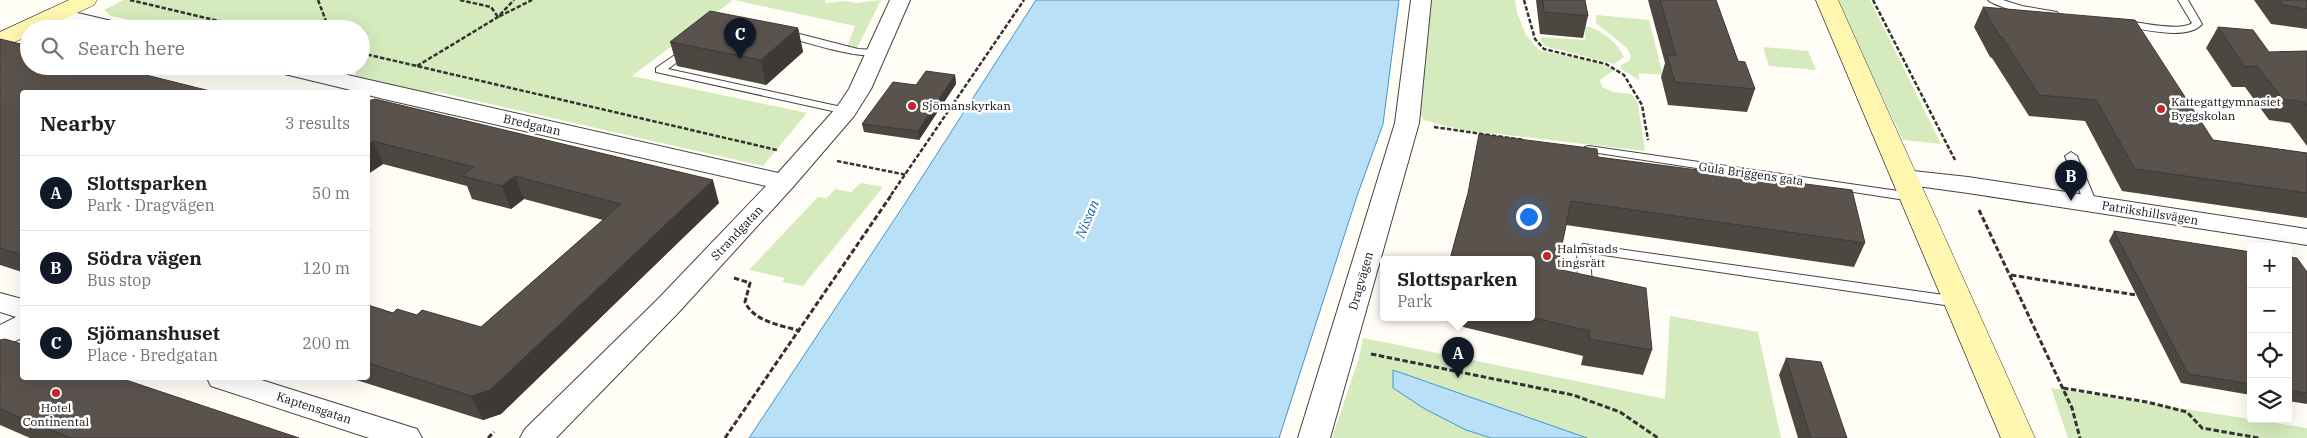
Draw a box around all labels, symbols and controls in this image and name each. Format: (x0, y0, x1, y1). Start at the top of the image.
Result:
pin: C (724, 18, 756, 59)
search box (20, 20, 370, 75)
icon: search (38, 34, 66, 62)
text: Search here (78, 36, 185, 60)
place label: Kattegattgymnasiet Byggskolan (2171, 94, 2281, 123)
place label: Sjömanskyrkan (922, 98, 1011, 113)
marker: Sjömanskyrkan (906, 100, 918, 112)
marker: Kattegattgymnasiet Byggskolan (2155, 103, 2167, 115)
text: Nearby (40, 109, 116, 137)
street label: Bredgatan (502, 111, 563, 138)
text: 3 results (285, 113, 350, 133)
street label: Gula Briggens gata (1698, 159, 1805, 188)
pin: B (2055, 160, 2087, 201)
text: Slottsparken (87, 171, 207, 195)
text: A (50, 183, 62, 203)
text: 50 m (312, 183, 350, 203)
text: Park · Dragvägen (87, 195, 215, 215)
water label: Nissan (1071, 197, 1103, 242)
street label: Patrikshillsvägen (2101, 197, 2200, 228)
street label: Strandgatan (707, 202, 766, 263)
your location (1516, 204, 1542, 230)
place label: Halmstads tingsrätt (1557, 241, 1618, 270)
map controls (2247, 243, 2292, 423)
button: + (2247, 243, 2292, 288)
text: Södra vägen (87, 246, 202, 270)
street label: Dragvägen (1345, 250, 1376, 312)
marker: Halmstads tingsrätt (1541, 250, 1553, 262)
popup (1380, 256, 1535, 321)
text: B (50, 258, 62, 278)
text: 120 m (302, 258, 350, 278)
text: Slottsparken (1397, 267, 1518, 291)
text: Bus stop (87, 270, 151, 290)
button: − (2247, 288, 2292, 333)
text: Park (1397, 291, 1432, 311)
text: Sjömanshuset (87, 321, 220, 345)
text: C (51, 333, 61, 353)
text: 200 m (302, 333, 350, 353)
button: locate (2247, 333, 2292, 378)
pin: A (1442, 337, 1474, 378)
text: Place · Bredgatan (87, 345, 218, 365)
button: layers (2247, 378, 2292, 423)
marker: Hotel Continental (50, 387, 62, 399)
street label: Kaptensgatan (275, 388, 354, 427)
place label: Hotel Continental (23, 400, 90, 429)

